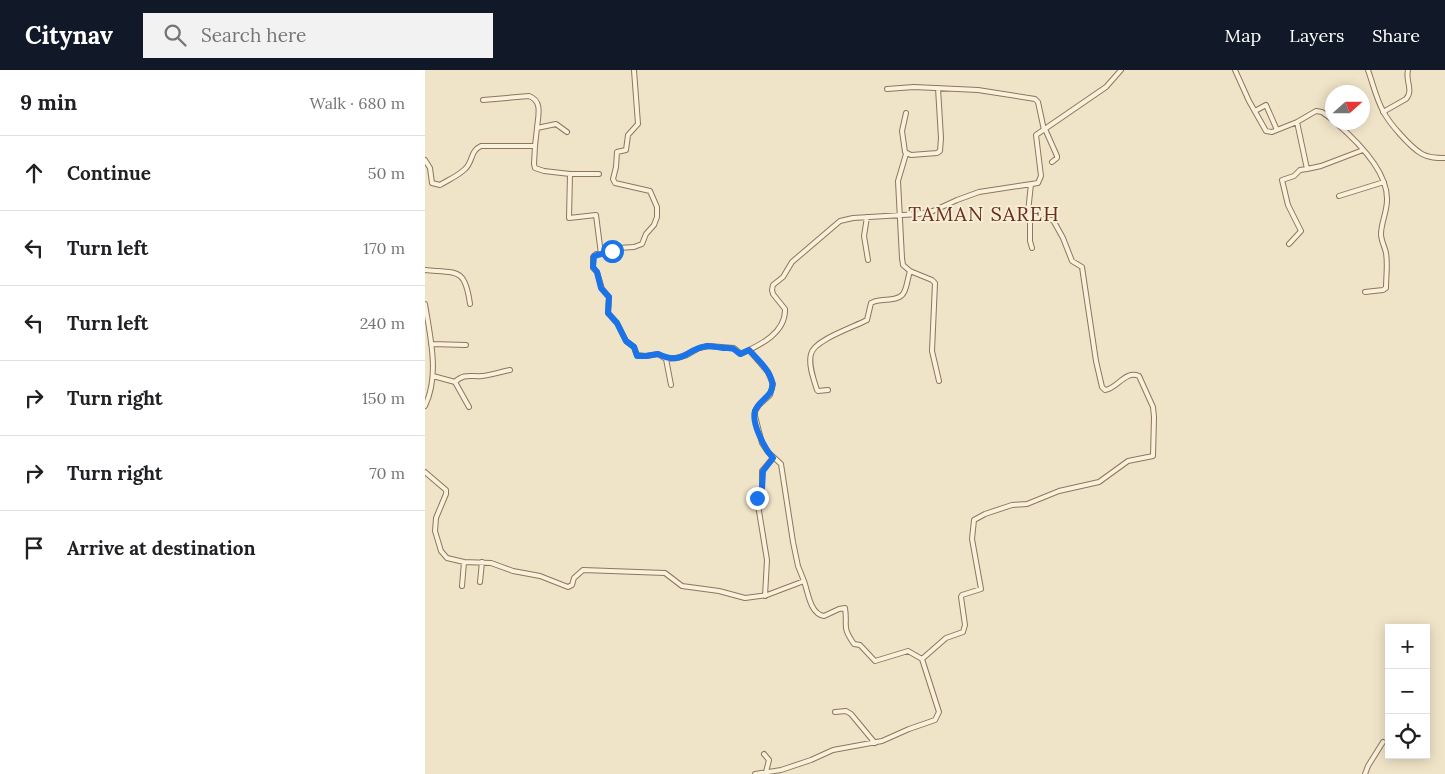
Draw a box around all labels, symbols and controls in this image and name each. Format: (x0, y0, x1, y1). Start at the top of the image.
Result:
search box (143, 13, 493, 58)
text: Citynav (25, 20, 113, 51)
icon: search (161, 21, 189, 49)
text: Search here (201, 23, 306, 47)
text: Map (1225, 24, 1261, 47)
text: Layers (1289, 24, 1344, 47)
text: Share (1372, 24, 1420, 47)
north arrow (1325, 85, 1370, 130)
text: 9 min (20, 89, 77, 116)
text: Walk · 680 m (309, 93, 405, 113)
icon: ahead (20, 159, 48, 187)
text: Continue (67, 161, 151, 185)
text: 50 m (368, 163, 405, 183)
district label: TAMAN SAREH (908, 201, 1060, 226)
icon: left (20, 234, 48, 262)
text: Turn left (67, 236, 148, 260)
text: 170 m (363, 238, 405, 258)
route start (601, 240, 624, 263)
icon: left (20, 309, 48, 337)
text: Turn left (67, 311, 148, 335)
text: 240 m (360, 313, 405, 333)
icon: right (20, 384, 48, 412)
text: Turn right (67, 386, 163, 410)
text: 150 m (362, 388, 405, 408)
icon: right (20, 459, 48, 487)
text: Turn right (67, 461, 163, 485)
text: 70 m (369, 463, 405, 483)
route end (746, 487, 769, 510)
icon: arrive (20, 534, 48, 562)
text: Arrive at destination (67, 536, 256, 560)
map controls (1385, 624, 1430, 759)
button: + (1385, 624, 1430, 669)
button: − (1385, 669, 1430, 714)
button: locate (1385, 714, 1430, 759)

